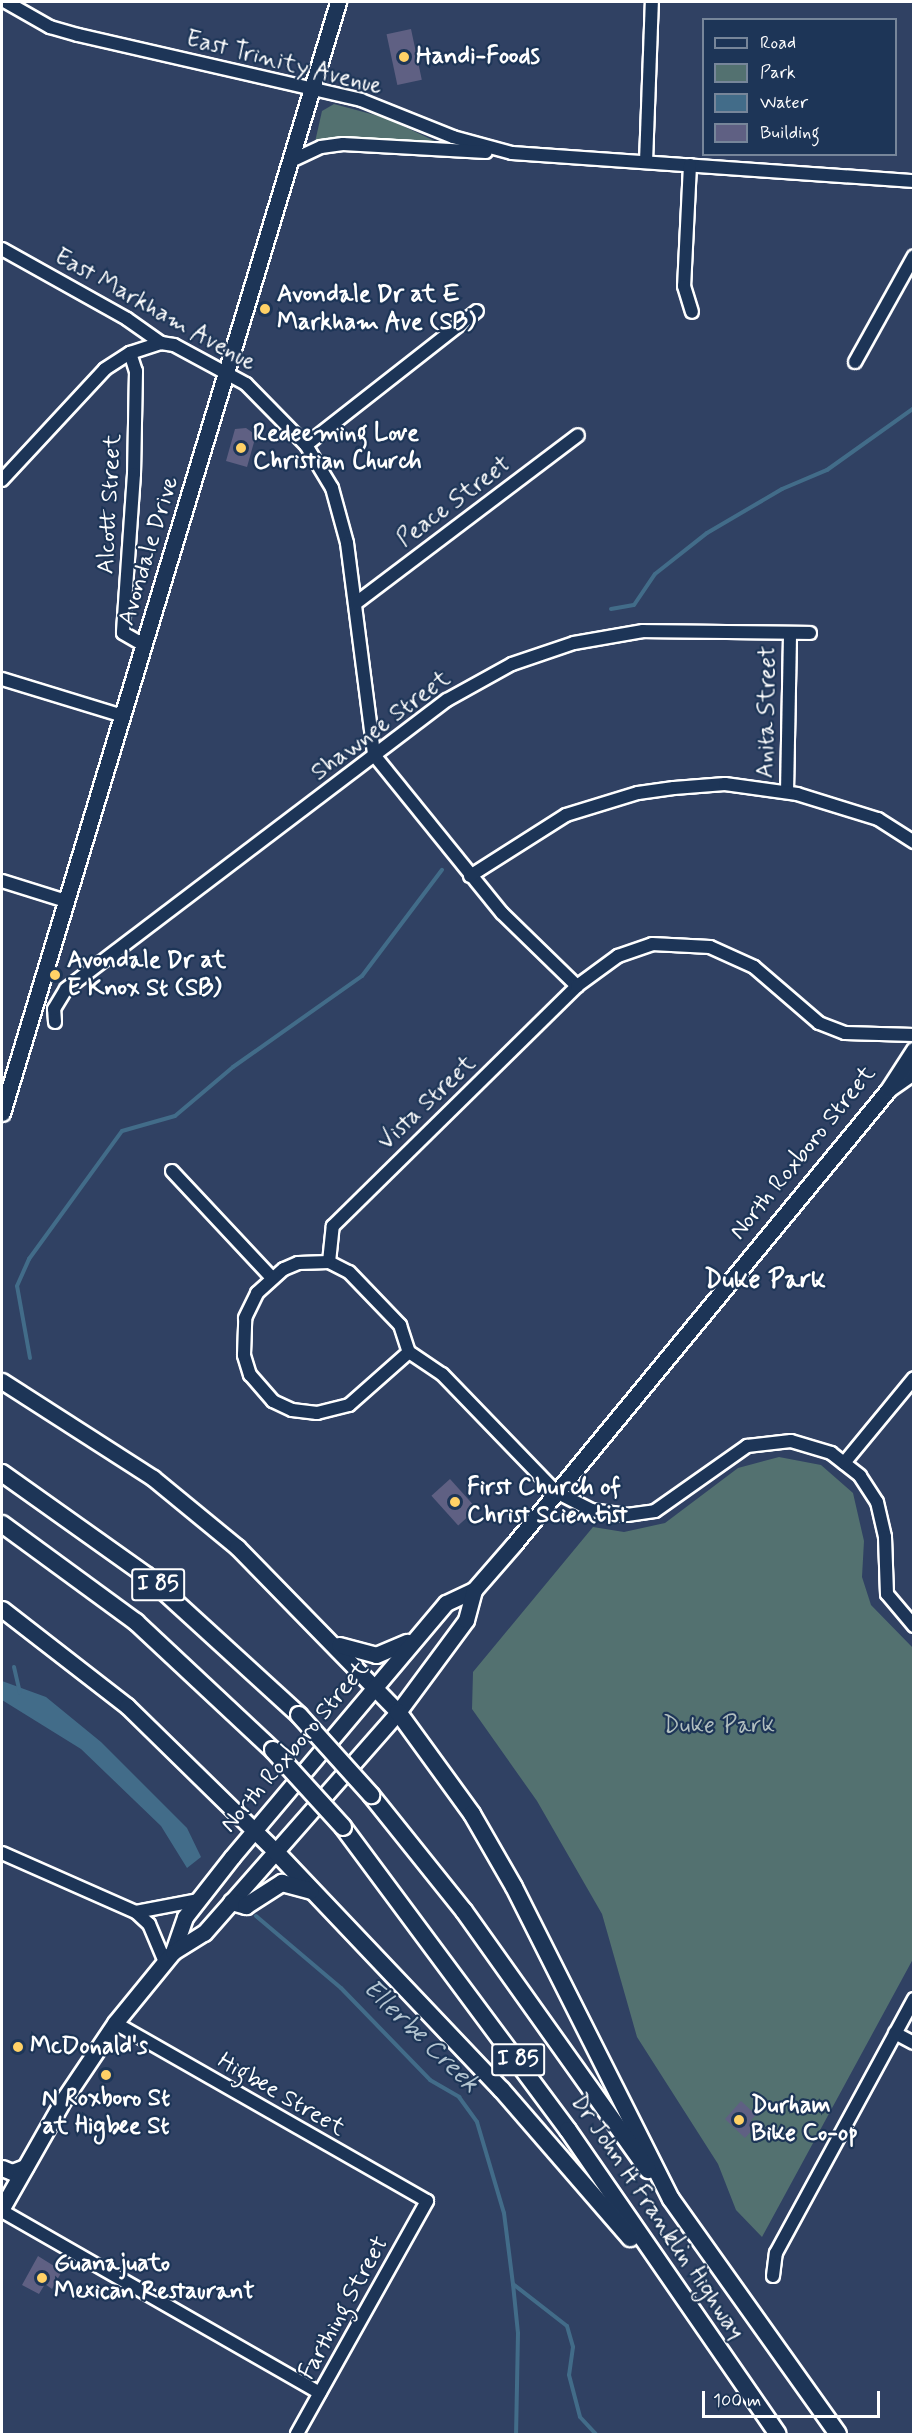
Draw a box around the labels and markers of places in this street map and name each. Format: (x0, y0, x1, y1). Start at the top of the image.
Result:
place label: Handi-Foods (416, 43, 540, 71)
marker: Handi-Foods (397, 50, 411, 64)
place label: Avondale Dr at E Markham Ave (SB) (277, 281, 475, 337)
marker: Avondale Dr at E Markham Ave (SB) (258, 302, 272, 316)
place label: Redeeming Love Christian Church (253, 420, 427, 476)
marker: Redeeming Love Christian Church (234, 441, 248, 455)
place label: Avondale Dr at E Knox St (SB) (67, 947, 226, 1003)
marker: Avondale Dr at E Knox St (SB) (48, 968, 62, 982)
place label: First Church of Christ Scientist (467, 1474, 628, 1530)
marker: First Church of Christ Scientist (448, 1495, 462, 1509)
place label: McDonald's (30, 2033, 148, 2061)
marker: McDonald's (11, 2040, 25, 2054)
marker: N Roxboro St at Higbee St (99, 2068, 113, 2082)
place label: N Roxboro St at Higbee St (41, 2085, 171, 2141)
place label: Durham Bike Co-op (751, 2092, 860, 2148)
marker: Durham Bike Co-op (732, 2113, 746, 2127)
place label: Guanajuato Mexican Restaurant (54, 2250, 253, 2306)
marker: Guanajuato Mexican Restaurant (35, 2271, 49, 2285)

